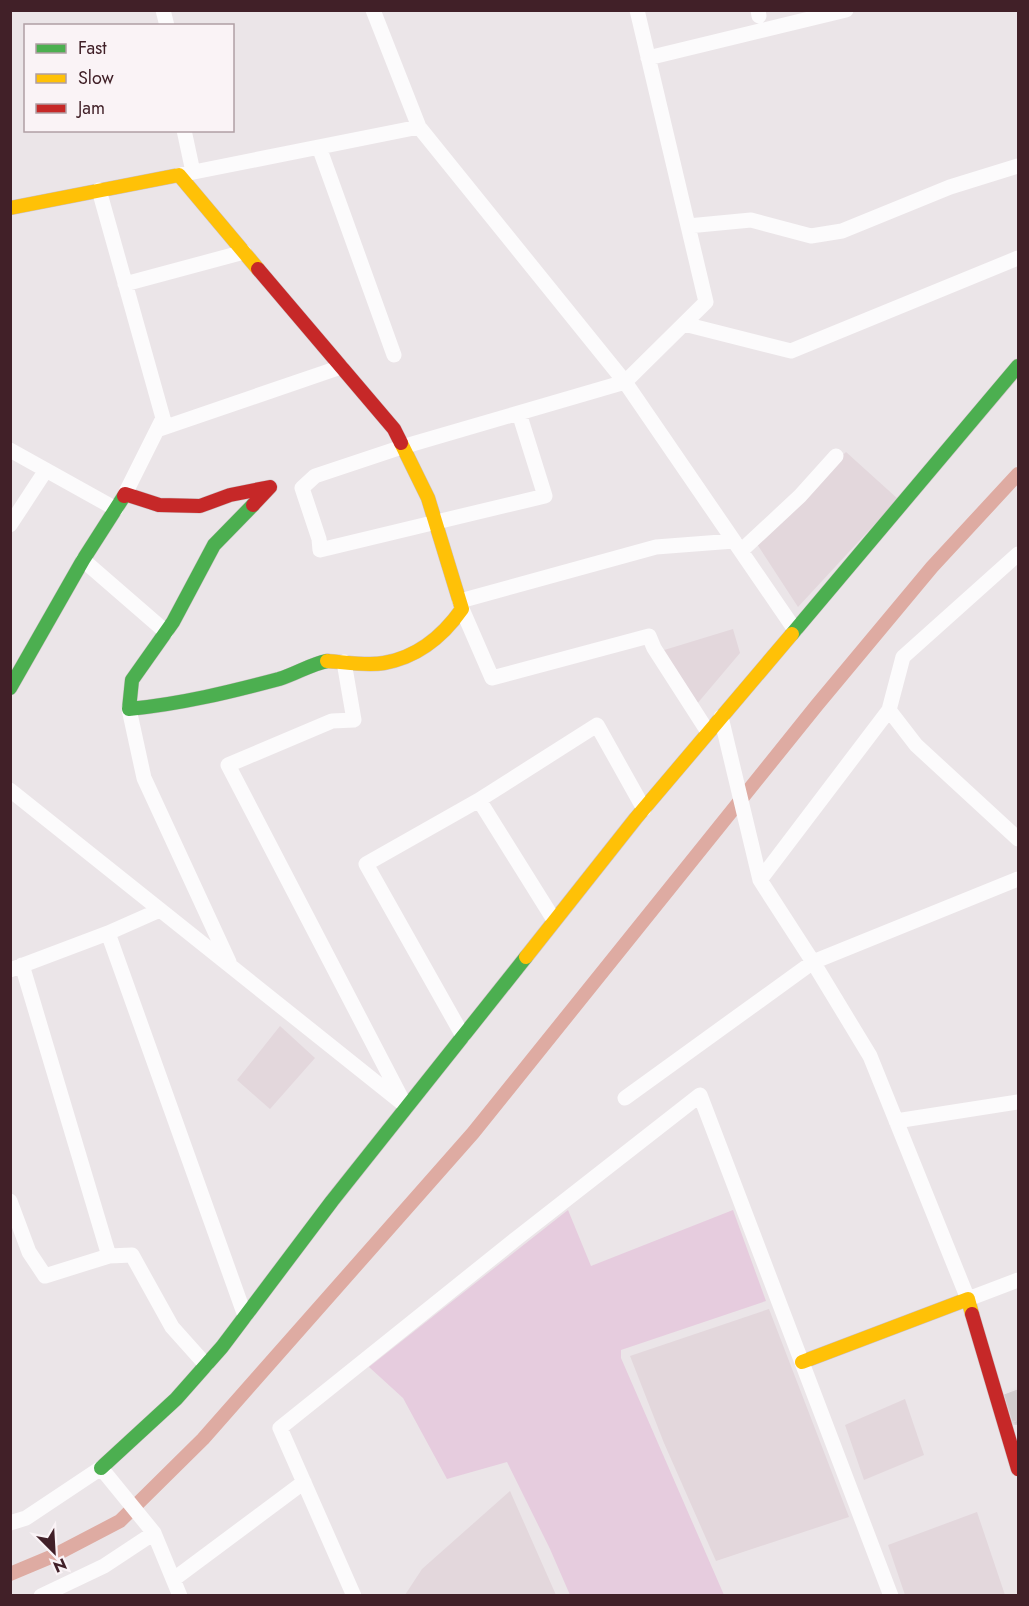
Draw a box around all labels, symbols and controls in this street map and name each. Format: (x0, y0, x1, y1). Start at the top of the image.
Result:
legend (24, 24, 234, 132)
text: Fast (78, 35, 107, 61)
text: Slow (78, 65, 115, 91)
text: Jam (76, 95, 105, 121)
north arrow (24, 1522, 84, 1582)
text: N (49, 1552, 70, 1578)

